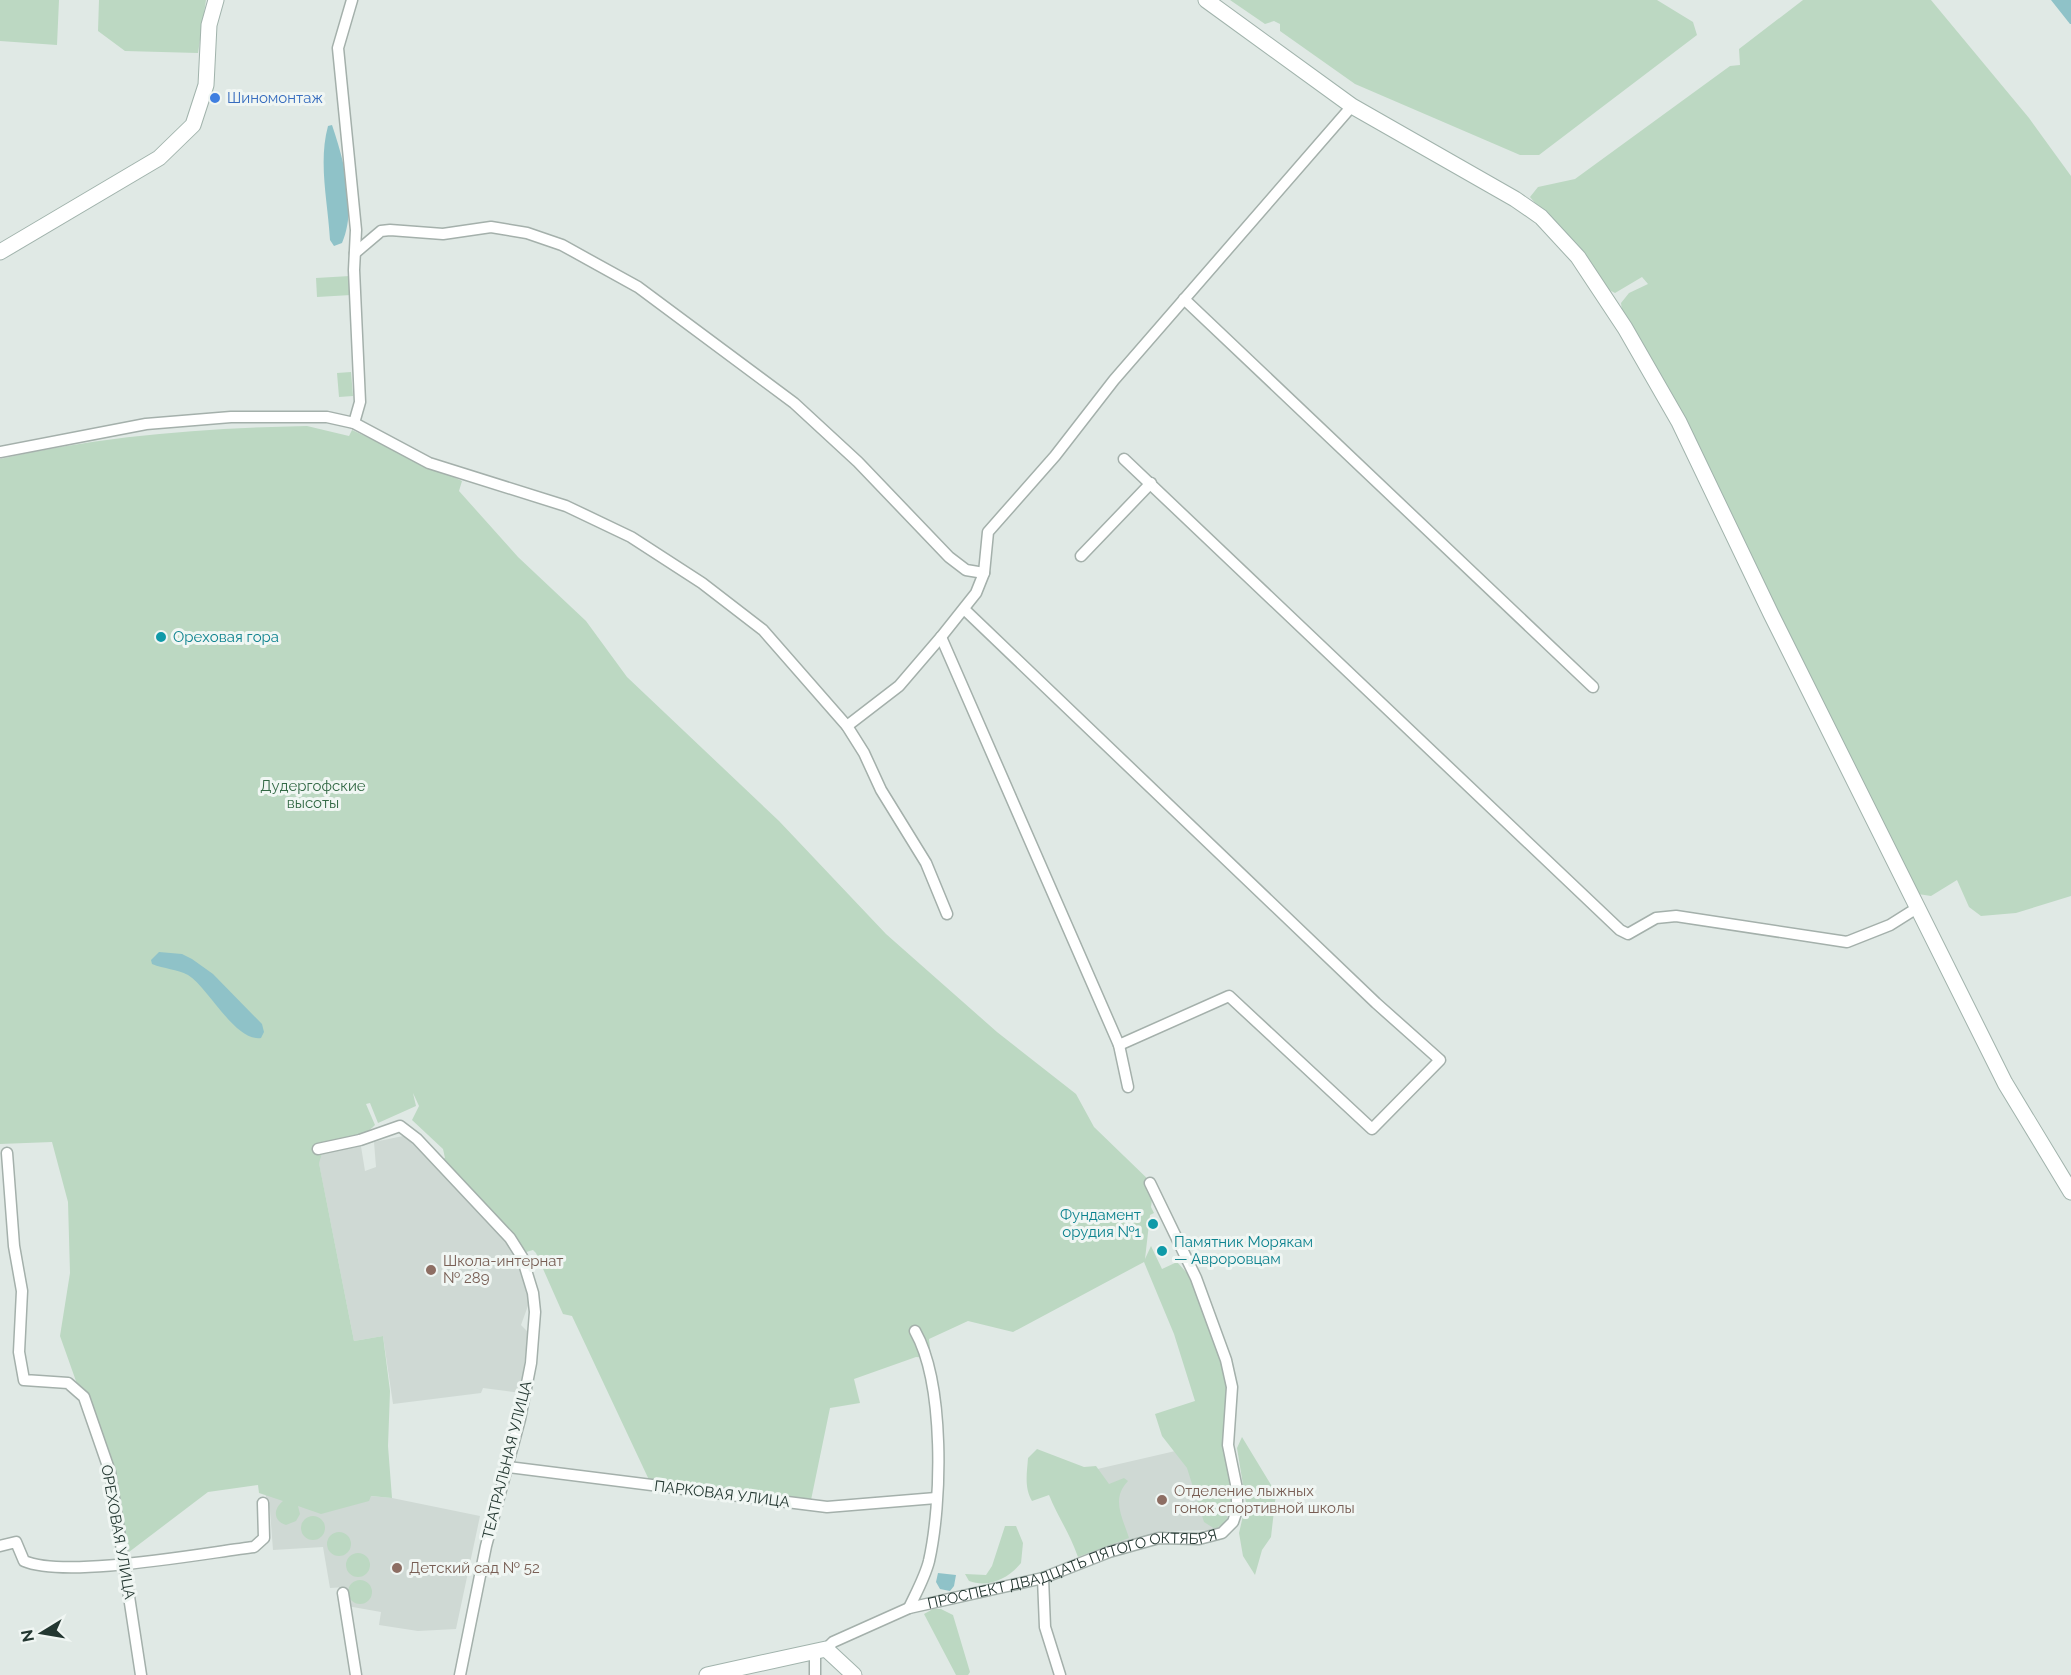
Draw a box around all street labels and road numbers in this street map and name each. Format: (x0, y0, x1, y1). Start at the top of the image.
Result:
street label: ТЕАТРАЛЬНАЯ УЛИЦА (479, 1379, 535, 1541)
street label: ОРЕХОВАЯ УЛИЦА (97, 1463, 139, 1601)
street label: ПАРКОВАЯ УЛИЦА (653, 1477, 791, 1511)
street label: ПРОСПЕКТ ДВАДЦАТЬ ПЯТОГО ОКТЯБРЯ (926, 1526, 1219, 1613)

